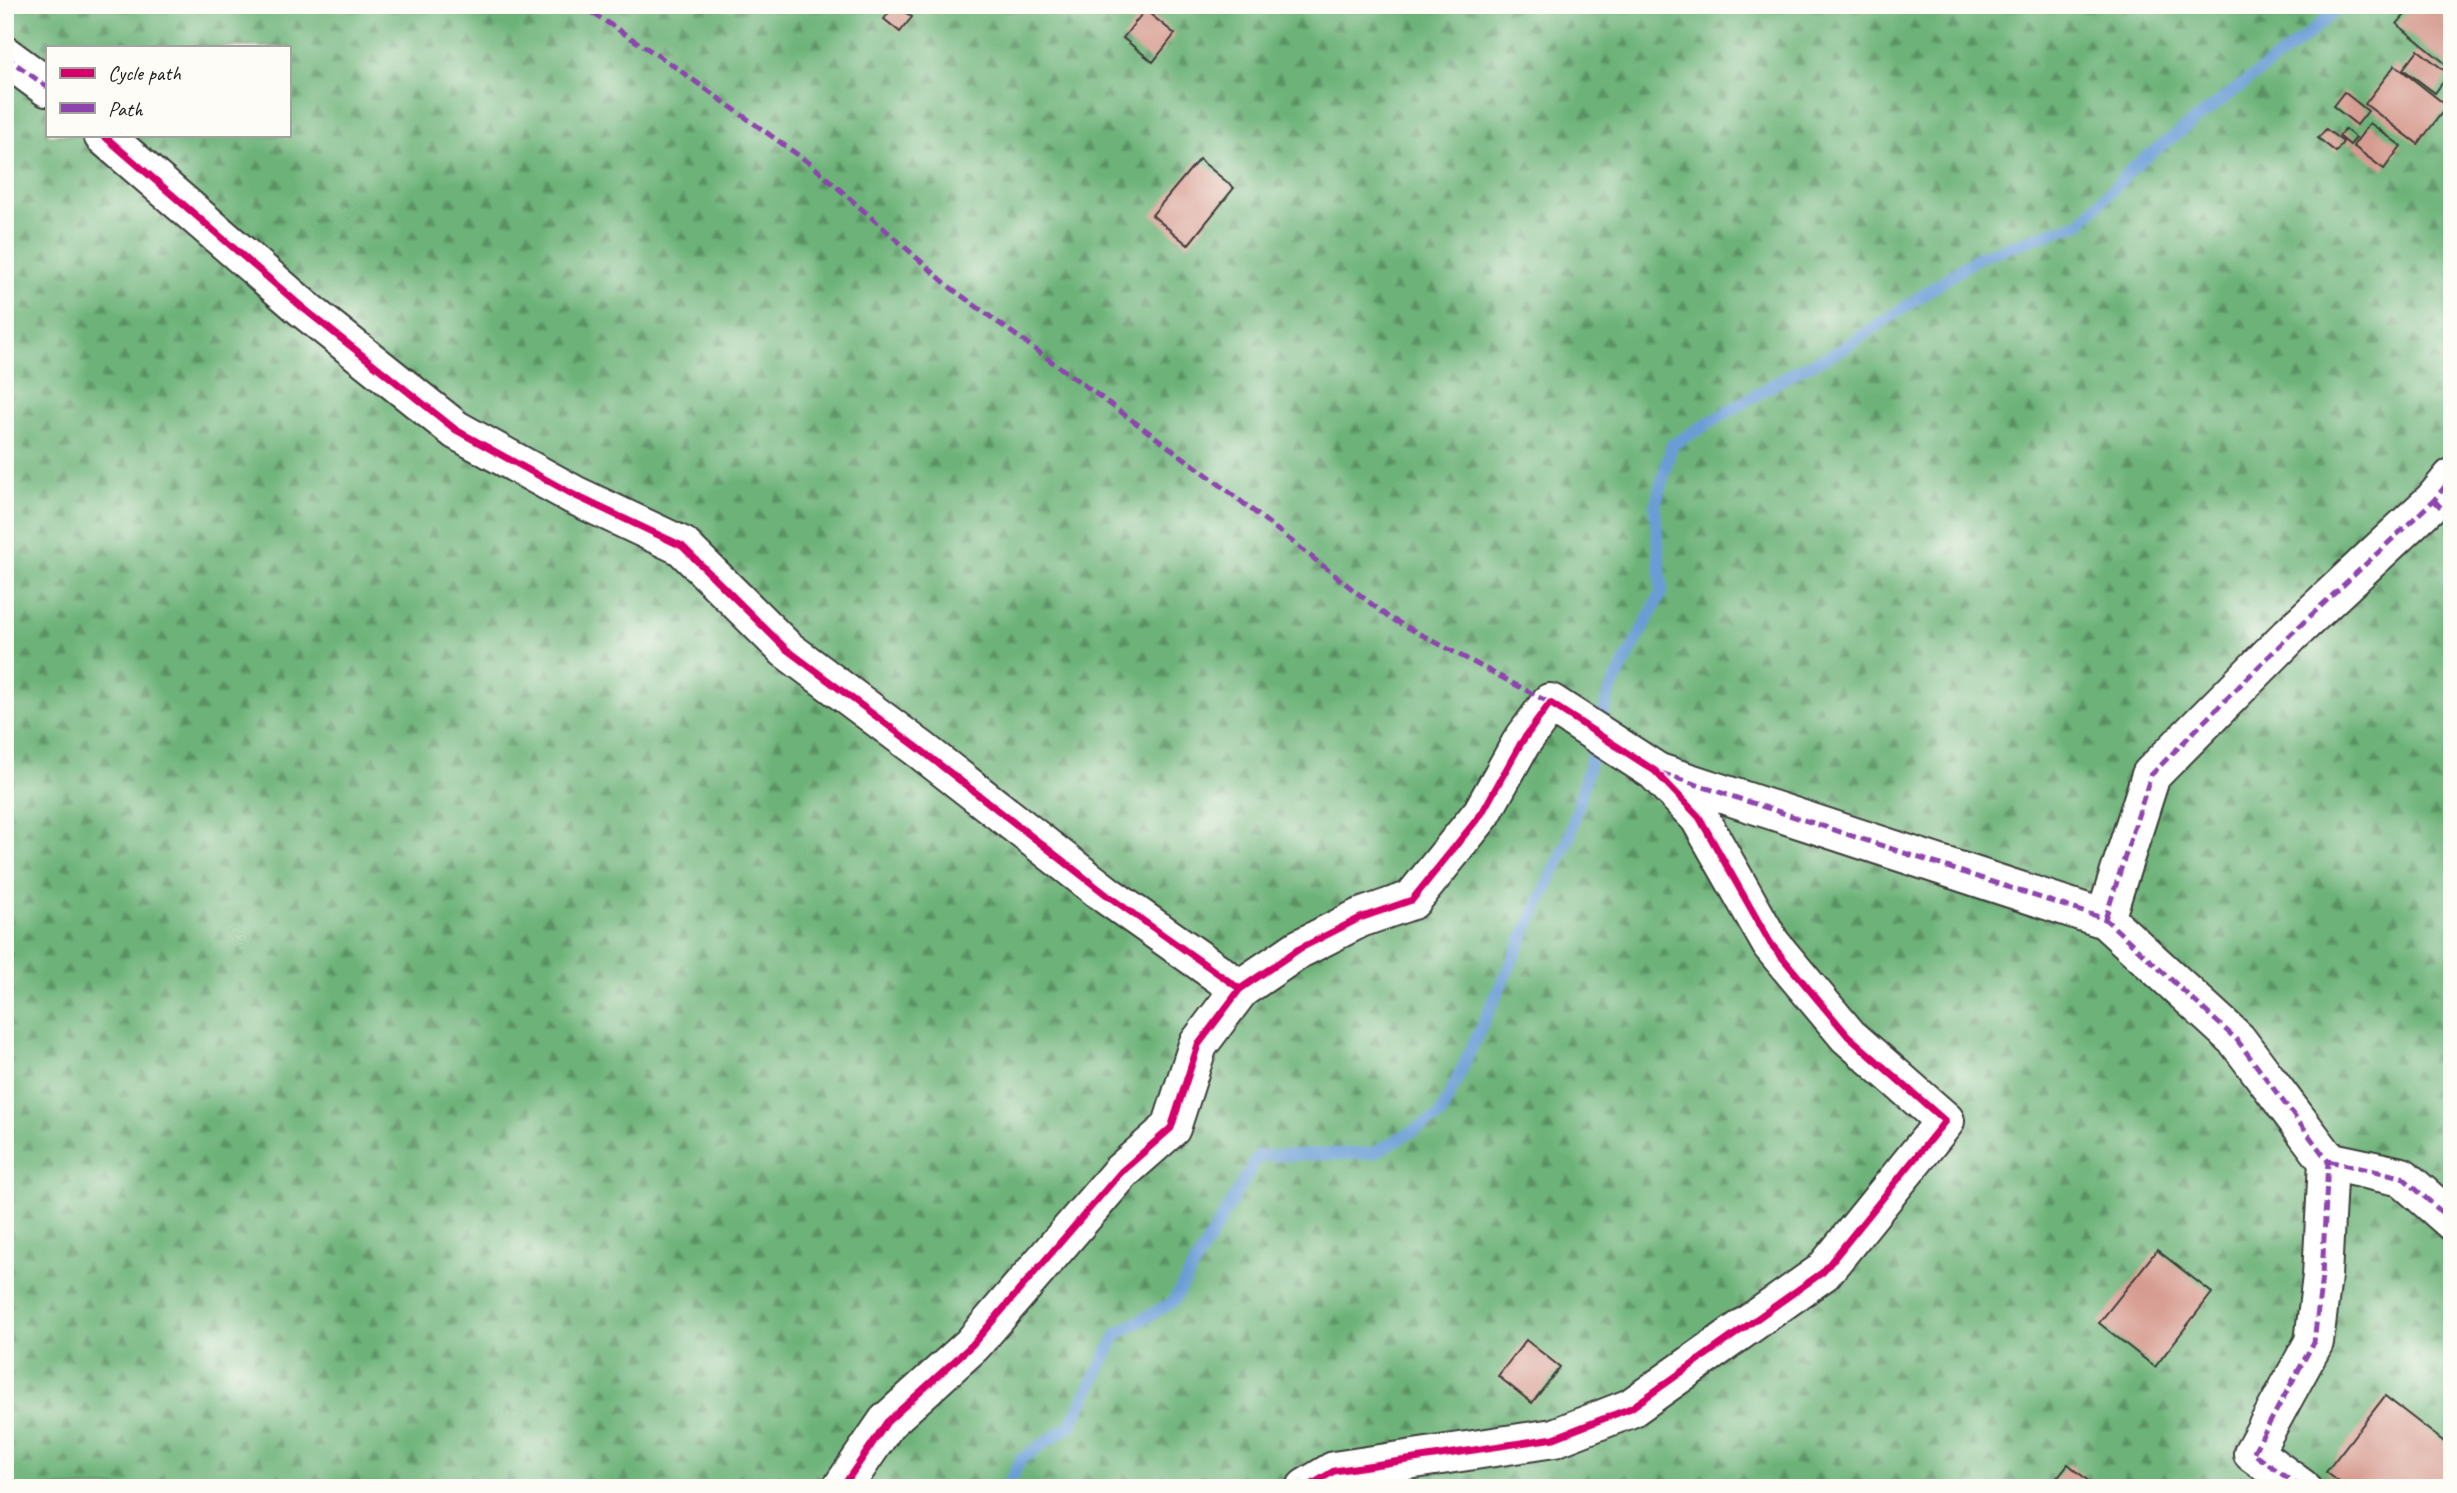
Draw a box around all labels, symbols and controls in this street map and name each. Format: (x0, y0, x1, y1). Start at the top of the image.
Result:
legend (46, 46, 290, 136)
text: Cycle path (108, 60, 181, 86)
text: Path (108, 96, 144, 122)

